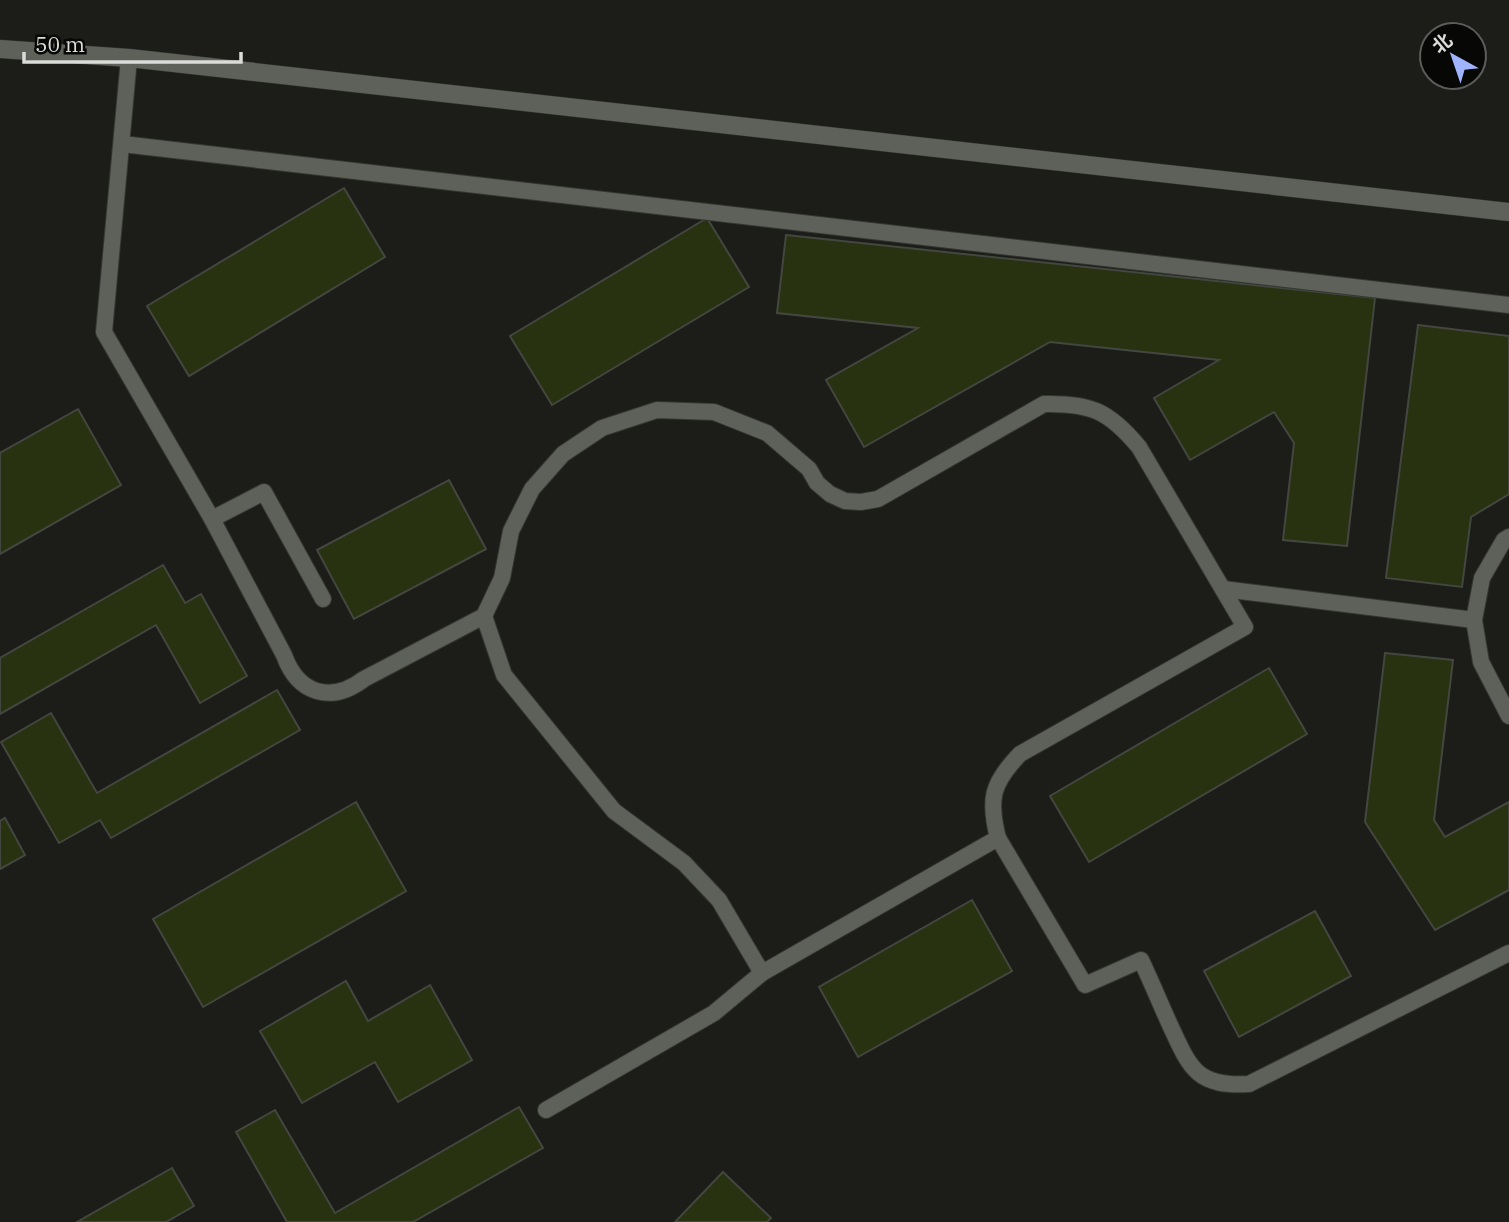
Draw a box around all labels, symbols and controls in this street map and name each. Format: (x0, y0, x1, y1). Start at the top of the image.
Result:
scale bar (24, 21, 242, 65)
north arrow (1418, 21, 1488, 91)
text: 北 (1427, 28, 1457, 58)
text: 50 m (35, 30, 85, 58)

